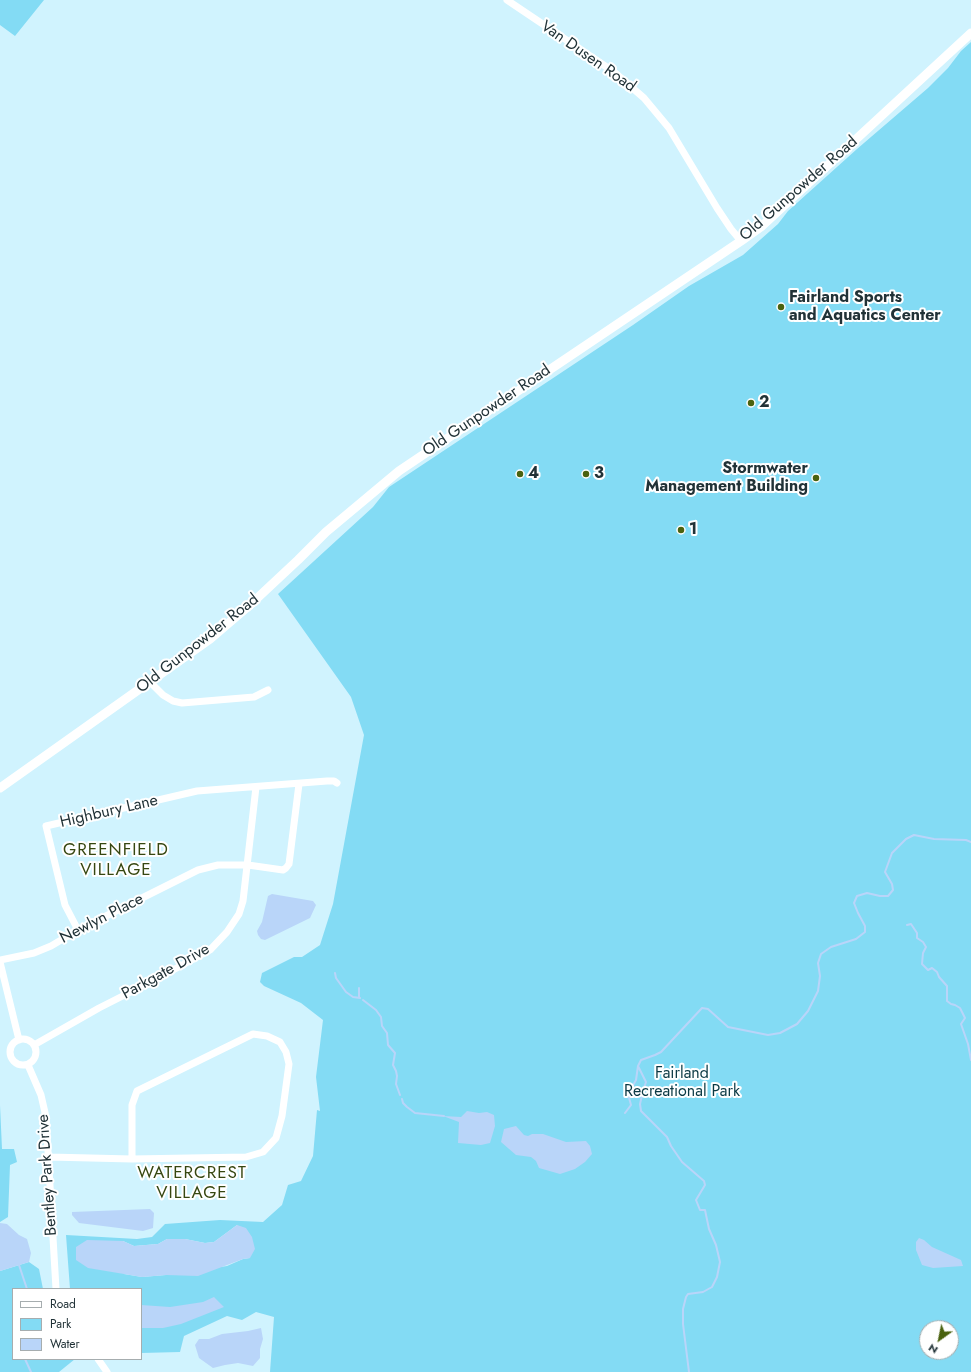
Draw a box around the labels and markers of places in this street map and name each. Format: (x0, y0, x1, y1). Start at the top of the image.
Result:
place label: Fairland Sports and Aquatics Center (789, 288, 941, 326)
marker: Fairland Sports and Aquatics Center (776, 302, 786, 312)
place label: 2 (759, 393, 769, 413)
marker: 2 (746, 398, 756, 408)
place label: Stormwater Management Building (645, 459, 808, 497)
place label: 4 (528, 464, 539, 484)
place label: 3 (594, 464, 604, 484)
marker: 4 (515, 469, 525, 479)
marker: 3 (581, 469, 591, 479)
marker: Stormwater Management Building (811, 473, 821, 483)
place label: 1 (689, 520, 697, 540)
marker: 1 (676, 525, 686, 535)

